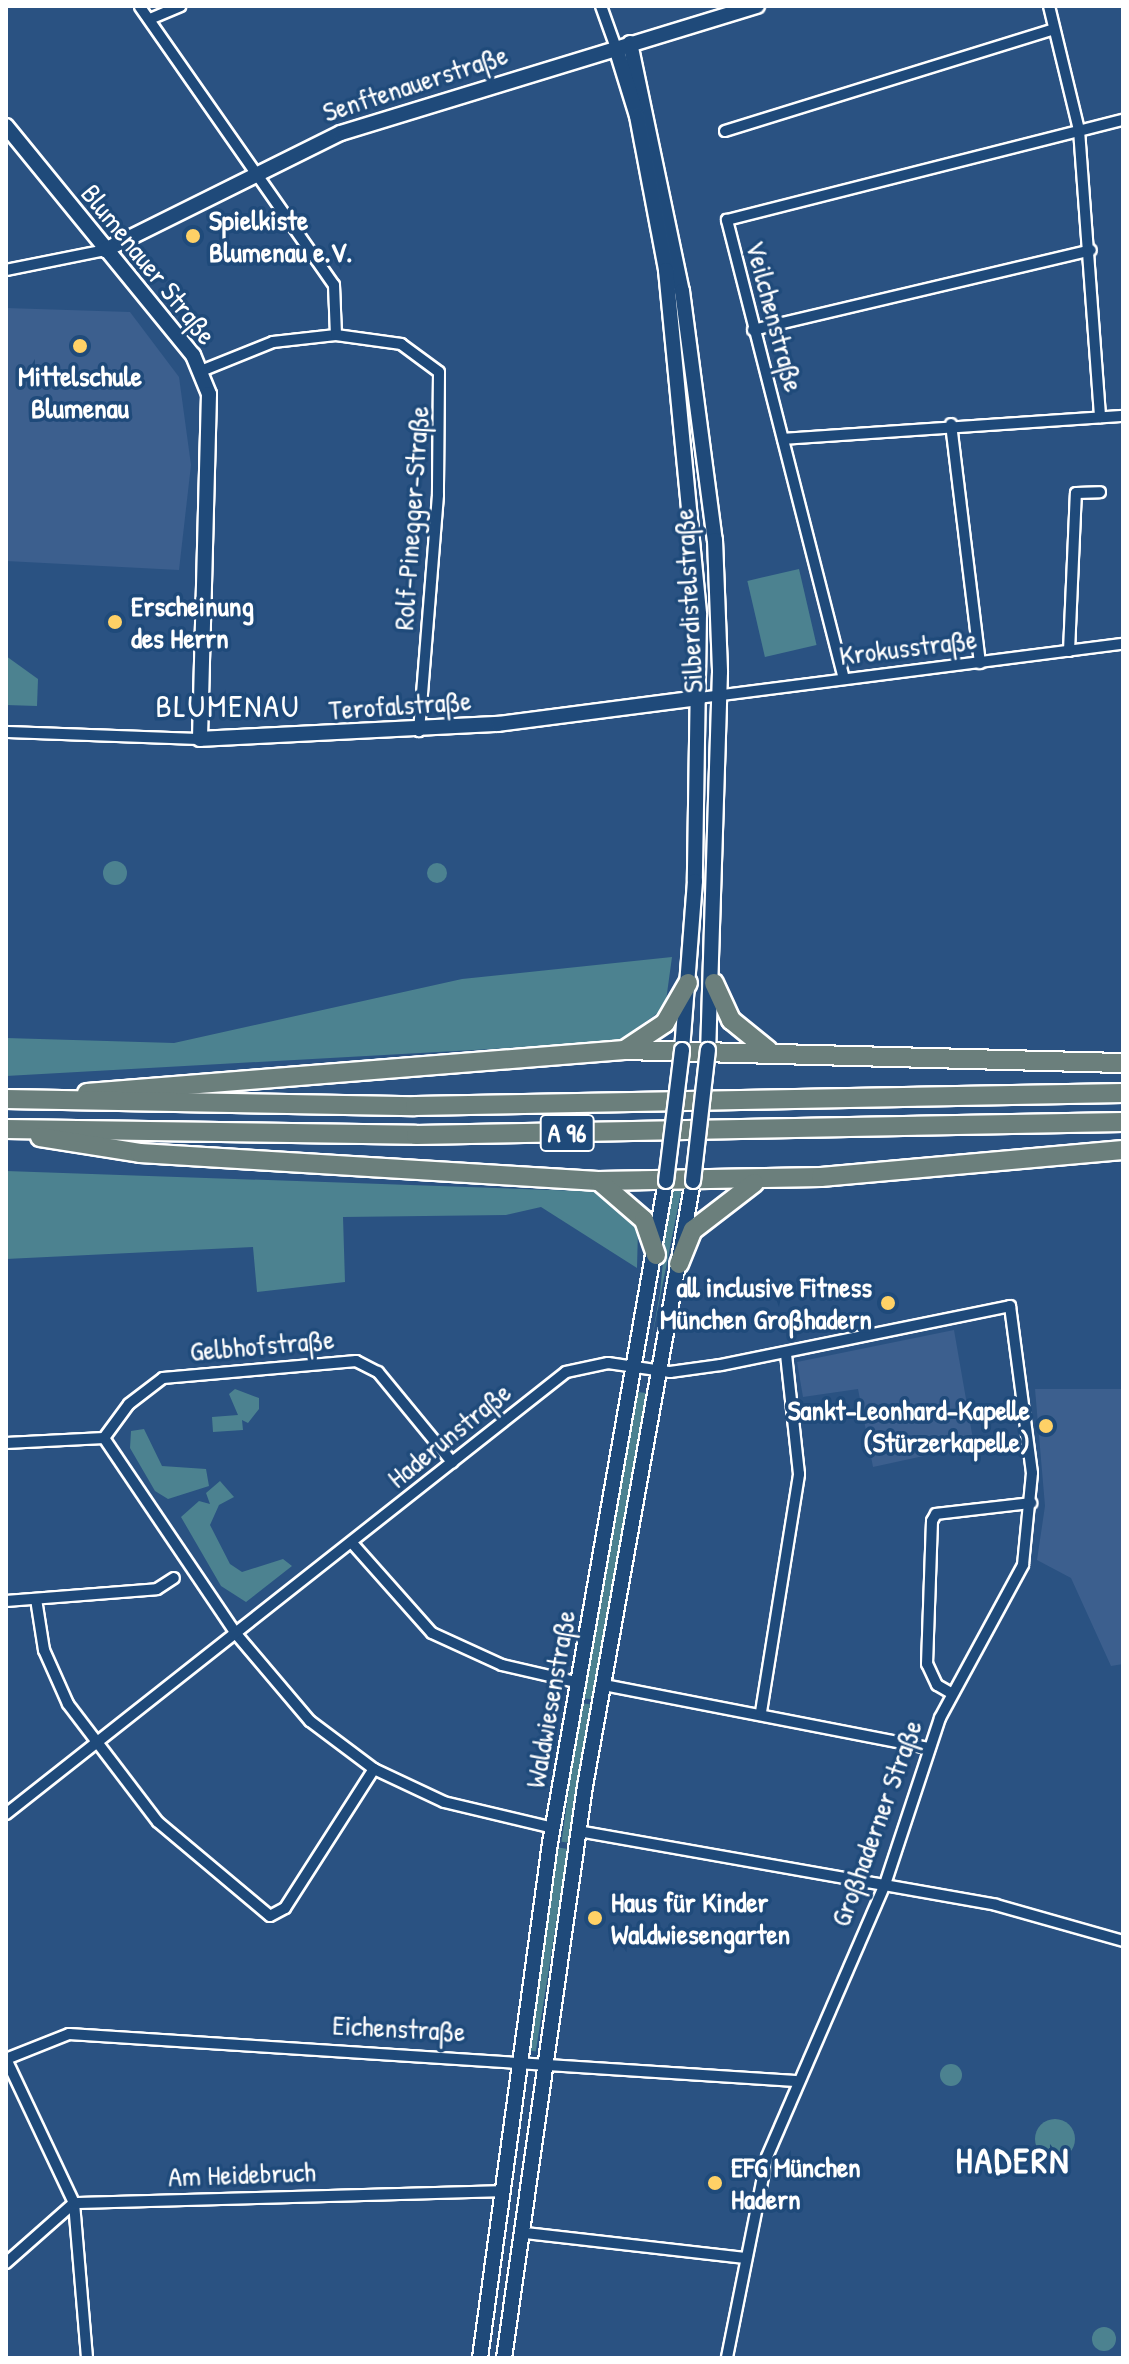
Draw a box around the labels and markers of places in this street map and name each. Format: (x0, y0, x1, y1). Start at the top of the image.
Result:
place label: Spielkiste Blumenau e.V. (209, 203, 352, 269)
marker: Spielkiste Blumenau e.V. (184, 227, 202, 245)
marker: Mittelschule Blumenau (71, 337, 89, 355)
place label: Mittelschule Blumenau (18, 359, 142, 425)
place label: Erscheinung des Herrn (131, 589, 254, 655)
marker: Erscheinung des Herrn (106, 613, 124, 631)
place label: all inclusive Fitness München Großhadern (660, 1270, 872, 1336)
marker: all inclusive Fitness München Großhadern (879, 1294, 897, 1312)
place label: Sankt-Leonhard-Kapelle (Stürzerkapelle) (788, 1393, 1030, 1459)
marker: Sankt-Leonhard-Kapelle (Stürzerkapelle) (1037, 1417, 1055, 1435)
place label: Haus für Kinder Waldwiesengarten (611, 1885, 790, 1951)
marker: Haus für Kinder Waldwiesengarten (586, 1909, 604, 1927)
place label: EFG München Hadern (731, 2150, 861, 2216)
marker: EFG München Hadern (706, 2174, 724, 2192)

